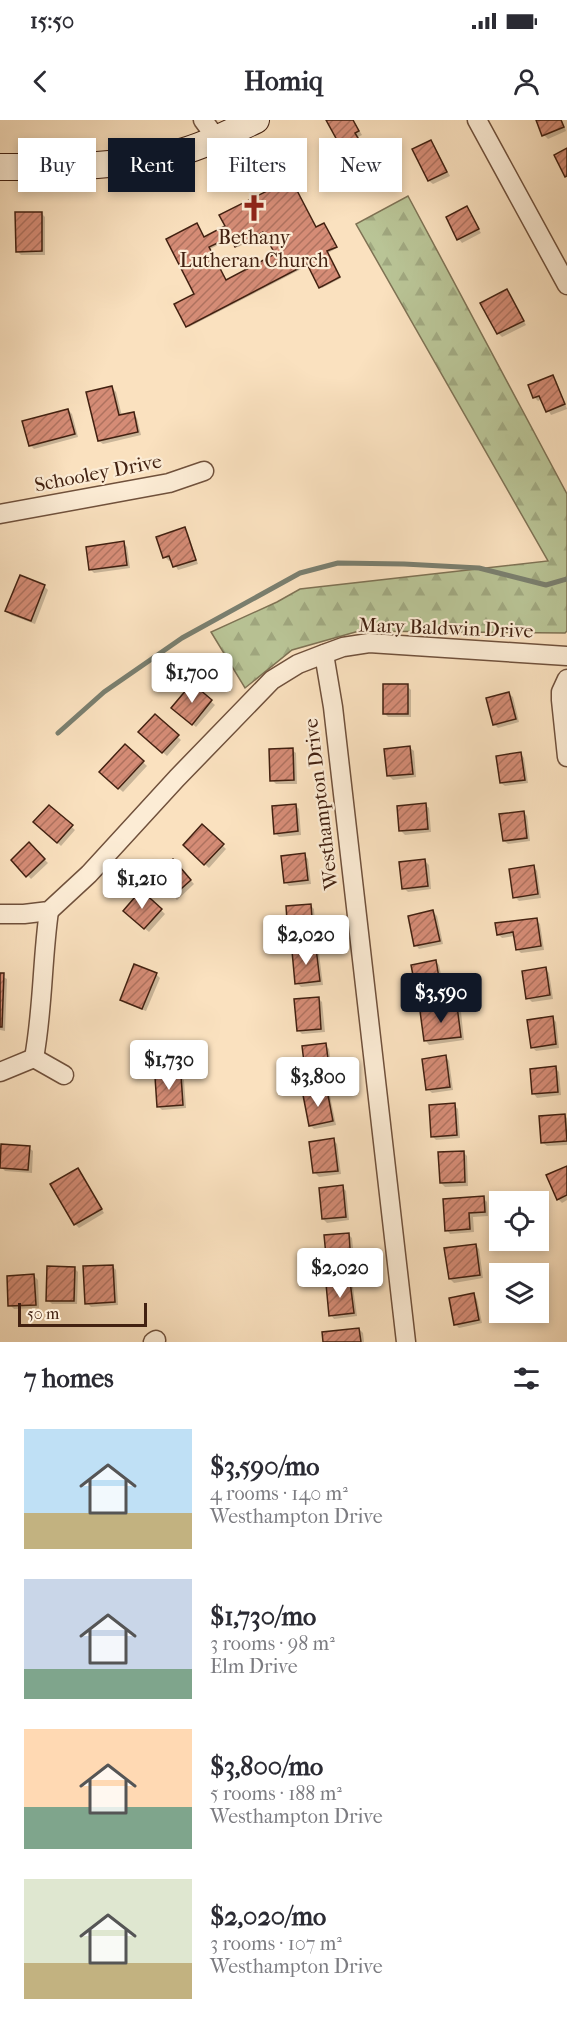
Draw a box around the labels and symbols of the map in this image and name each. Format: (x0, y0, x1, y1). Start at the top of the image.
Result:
church icon: Bethany Lutheran Church (239, 193, 269, 223)
place label: Bethany Lutheran Church (179, 226, 329, 272)
street label: Schooley Drive (32, 449, 164, 497)
street label: Mary Baldwin Drive (358, 613, 534, 643)
pin: $1,700 (143, 653, 241, 704)
street label: Westhampton Drive (299, 717, 343, 892)
pin: $1,210 (93, 859, 191, 910)
pin: $2,020 (257, 915, 355, 966)
pin: $3,590 (392, 973, 490, 1024)
pin: $1,730 (120, 1040, 218, 1091)
pin: $3,800 (269, 1057, 367, 1108)
pin: $2,020 (291, 1248, 389, 1299)
scale bar (18, 1300, 147, 1328)

